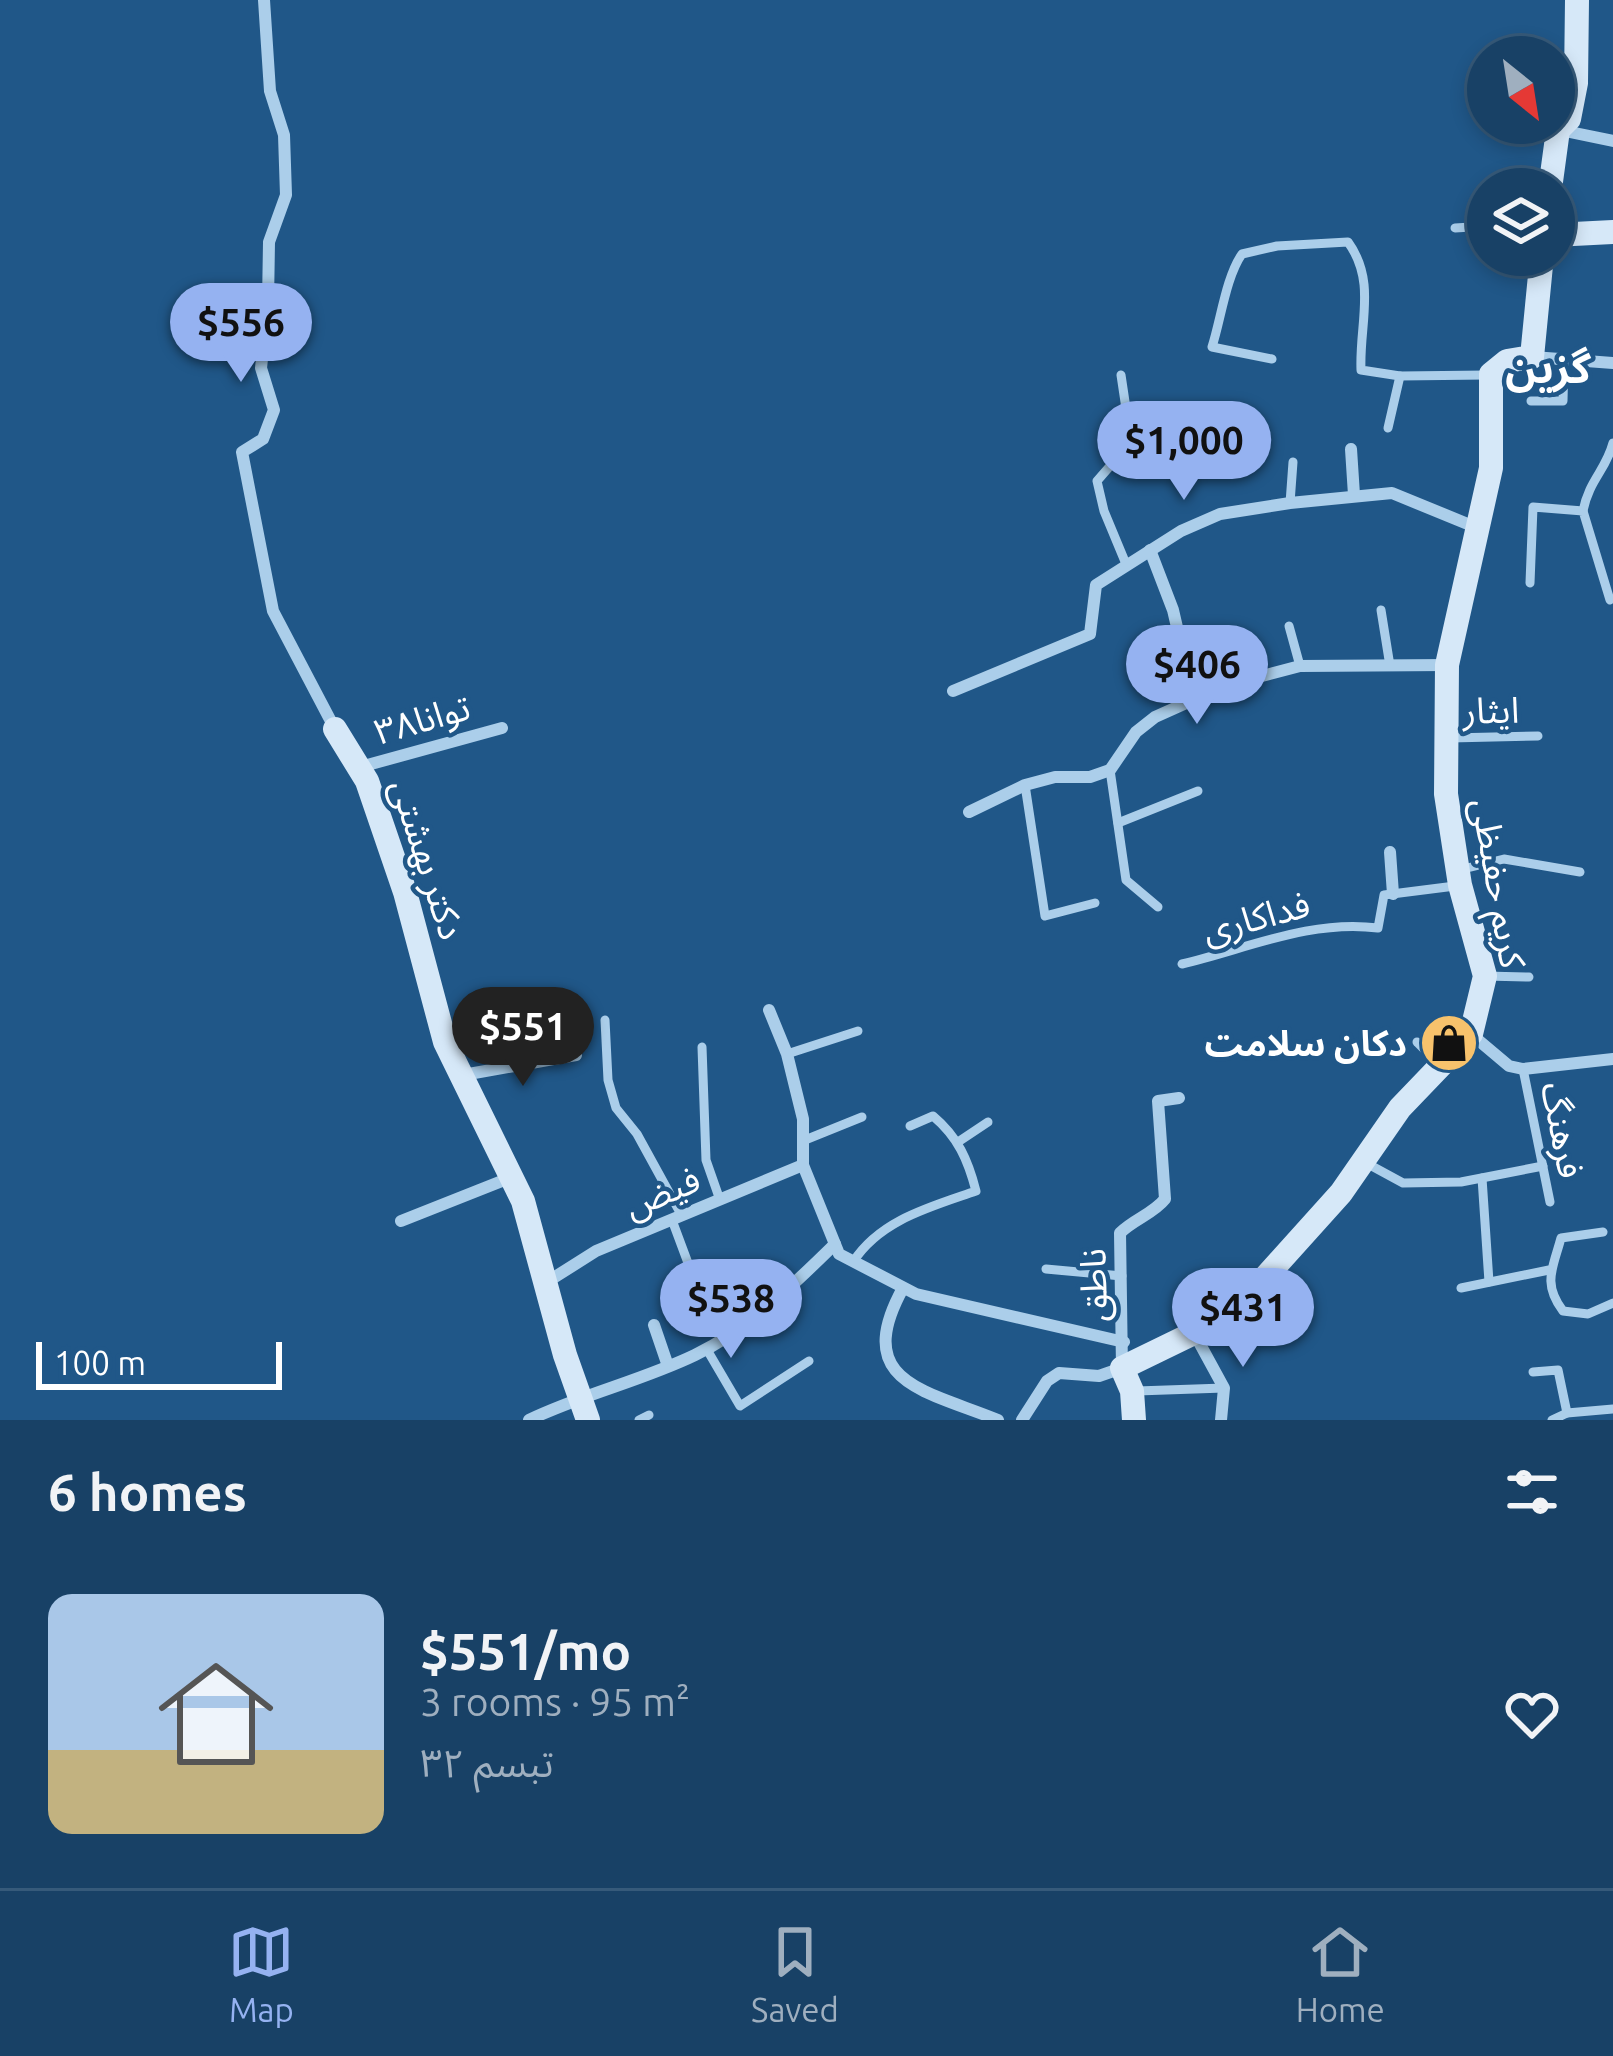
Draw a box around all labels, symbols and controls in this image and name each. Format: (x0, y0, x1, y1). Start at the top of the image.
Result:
north arrow (1467, 36, 1575, 144)
map controls (1467, 36, 1575, 276)
button: layers (1467, 168, 1575, 276)
pin: $556 (170, 283, 312, 385)
text: $556 (197, 300, 285, 343)
district label: گزین (1505, 344, 1592, 393)
pin: $1,000 (1086, 401, 1282, 503)
text: $1,000 (1124, 418, 1244, 461)
pin: $406 (1126, 625, 1268, 727)
text: $406 (1153, 642, 1241, 685)
street label: توانا۳۸ (369, 685, 475, 754)
street label: ایثار (1461, 689, 1520, 733)
street label: دکتر بهشتی (381, 773, 474, 945)
street label: کریم حفیظی (1457, 795, 1535, 974)
street label: فداکاری (1198, 883, 1315, 952)
pin: $551 (452, 987, 594, 1089)
text: $551 (479, 1004, 567, 1047)
shop icon: دکان سلامت (1418, 1012, 1480, 1074)
place label: دکان سلامت (1205, 1022, 1407, 1064)
street label: فرهنگ (1532, 1078, 1593, 1182)
street label: فیض (618, 1157, 707, 1228)
street label: ناطق (1071, 1248, 1117, 1322)
pin: $538 (660, 1259, 802, 1361)
pin: $431 (1172, 1268, 1314, 1370)
text: $538 (687, 1276, 775, 1319)
text: $431 (1199, 1285, 1287, 1328)
scale bar (36, 1336, 282, 1389)
text: 100 m (54, 1344, 146, 1381)
icon: filters (1499, 1459, 1565, 1525)
text: 6 homes (48, 1463, 247, 1521)
text: $551/mo (420, 1622, 631, 1680)
icon: home (144, 1642, 288, 1786)
text: 3 rooms · 95 m² (420, 1680, 690, 1723)
icon: heart (1499, 1681, 1565, 1747)
text: تبسم ۳۲ (420, 1741, 554, 1784)
tab: Map (228, 1919, 294, 2028)
tab: Saved (751, 1919, 839, 2028)
tab: Home (1296, 1919, 1385, 2028)

